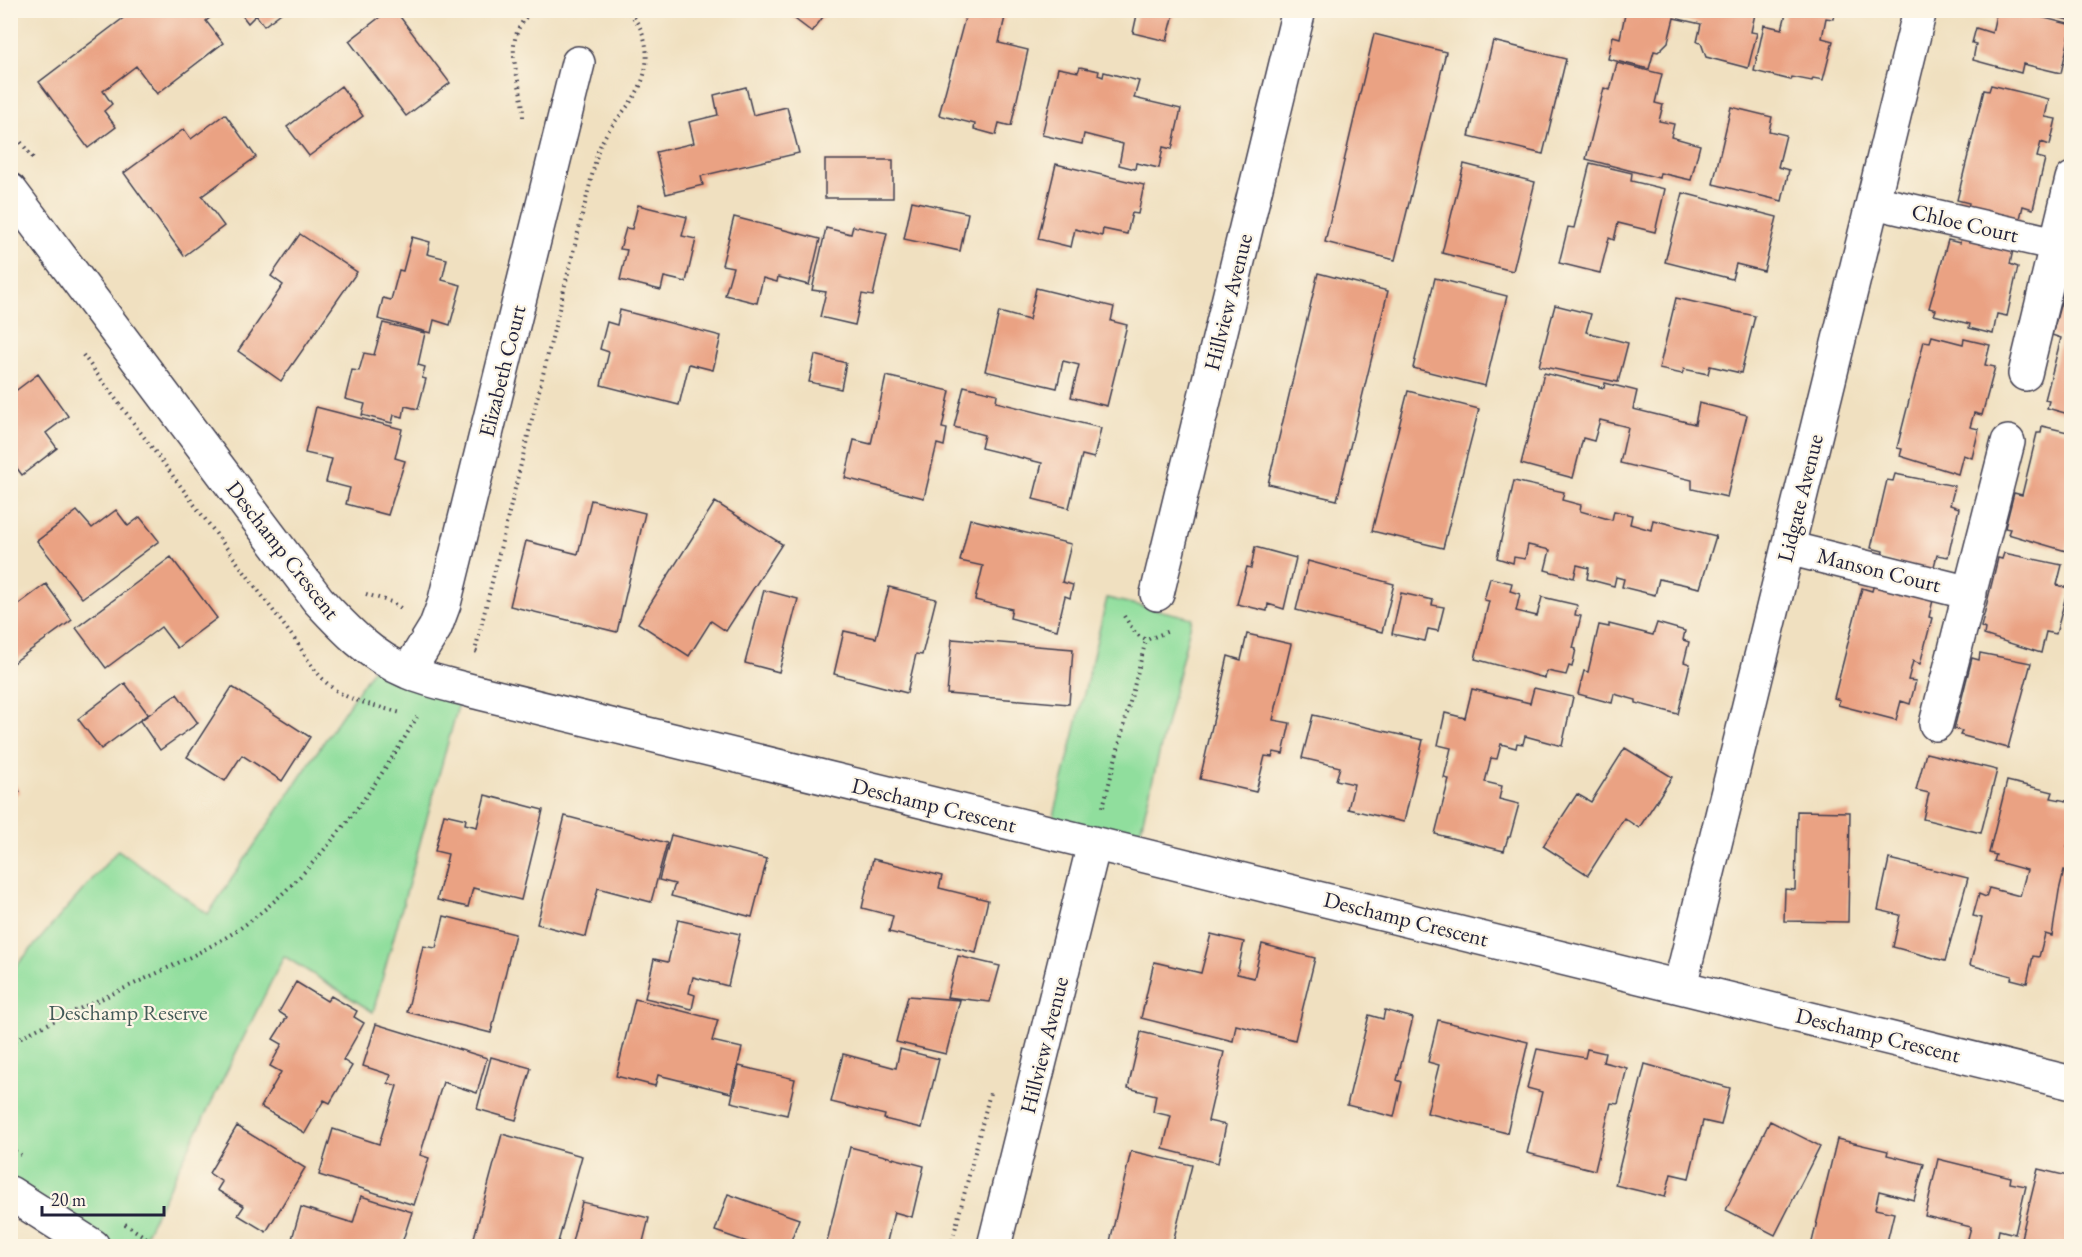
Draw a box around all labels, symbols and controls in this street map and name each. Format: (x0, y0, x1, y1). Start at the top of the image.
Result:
street label: Chloe Court (1909, 197, 2021, 249)
street label: Hillview Avenue (1197, 230, 1259, 373)
street label: Elizabeth Court (472, 302, 532, 440)
street label: Lidgate Avenue (1770, 431, 1830, 565)
street label: Deschamp Crescent (220, 475, 346, 625)
street label: Manson Court (1814, 541, 1944, 599)
street label: Deschamp Crescent (849, 771, 1019, 839)
street label: Deschamp Crescent (1321, 885, 1491, 953)
street label: Hillview Avenue (1013, 973, 1075, 1116)
park label: Deschamp Reserve (48, 998, 208, 1027)
street label: Deschamp Crescent (1793, 1001, 1963, 1069)
scale bar (42, 1179, 164, 1217)
text: 20 m (51, 1188, 86, 1211)

